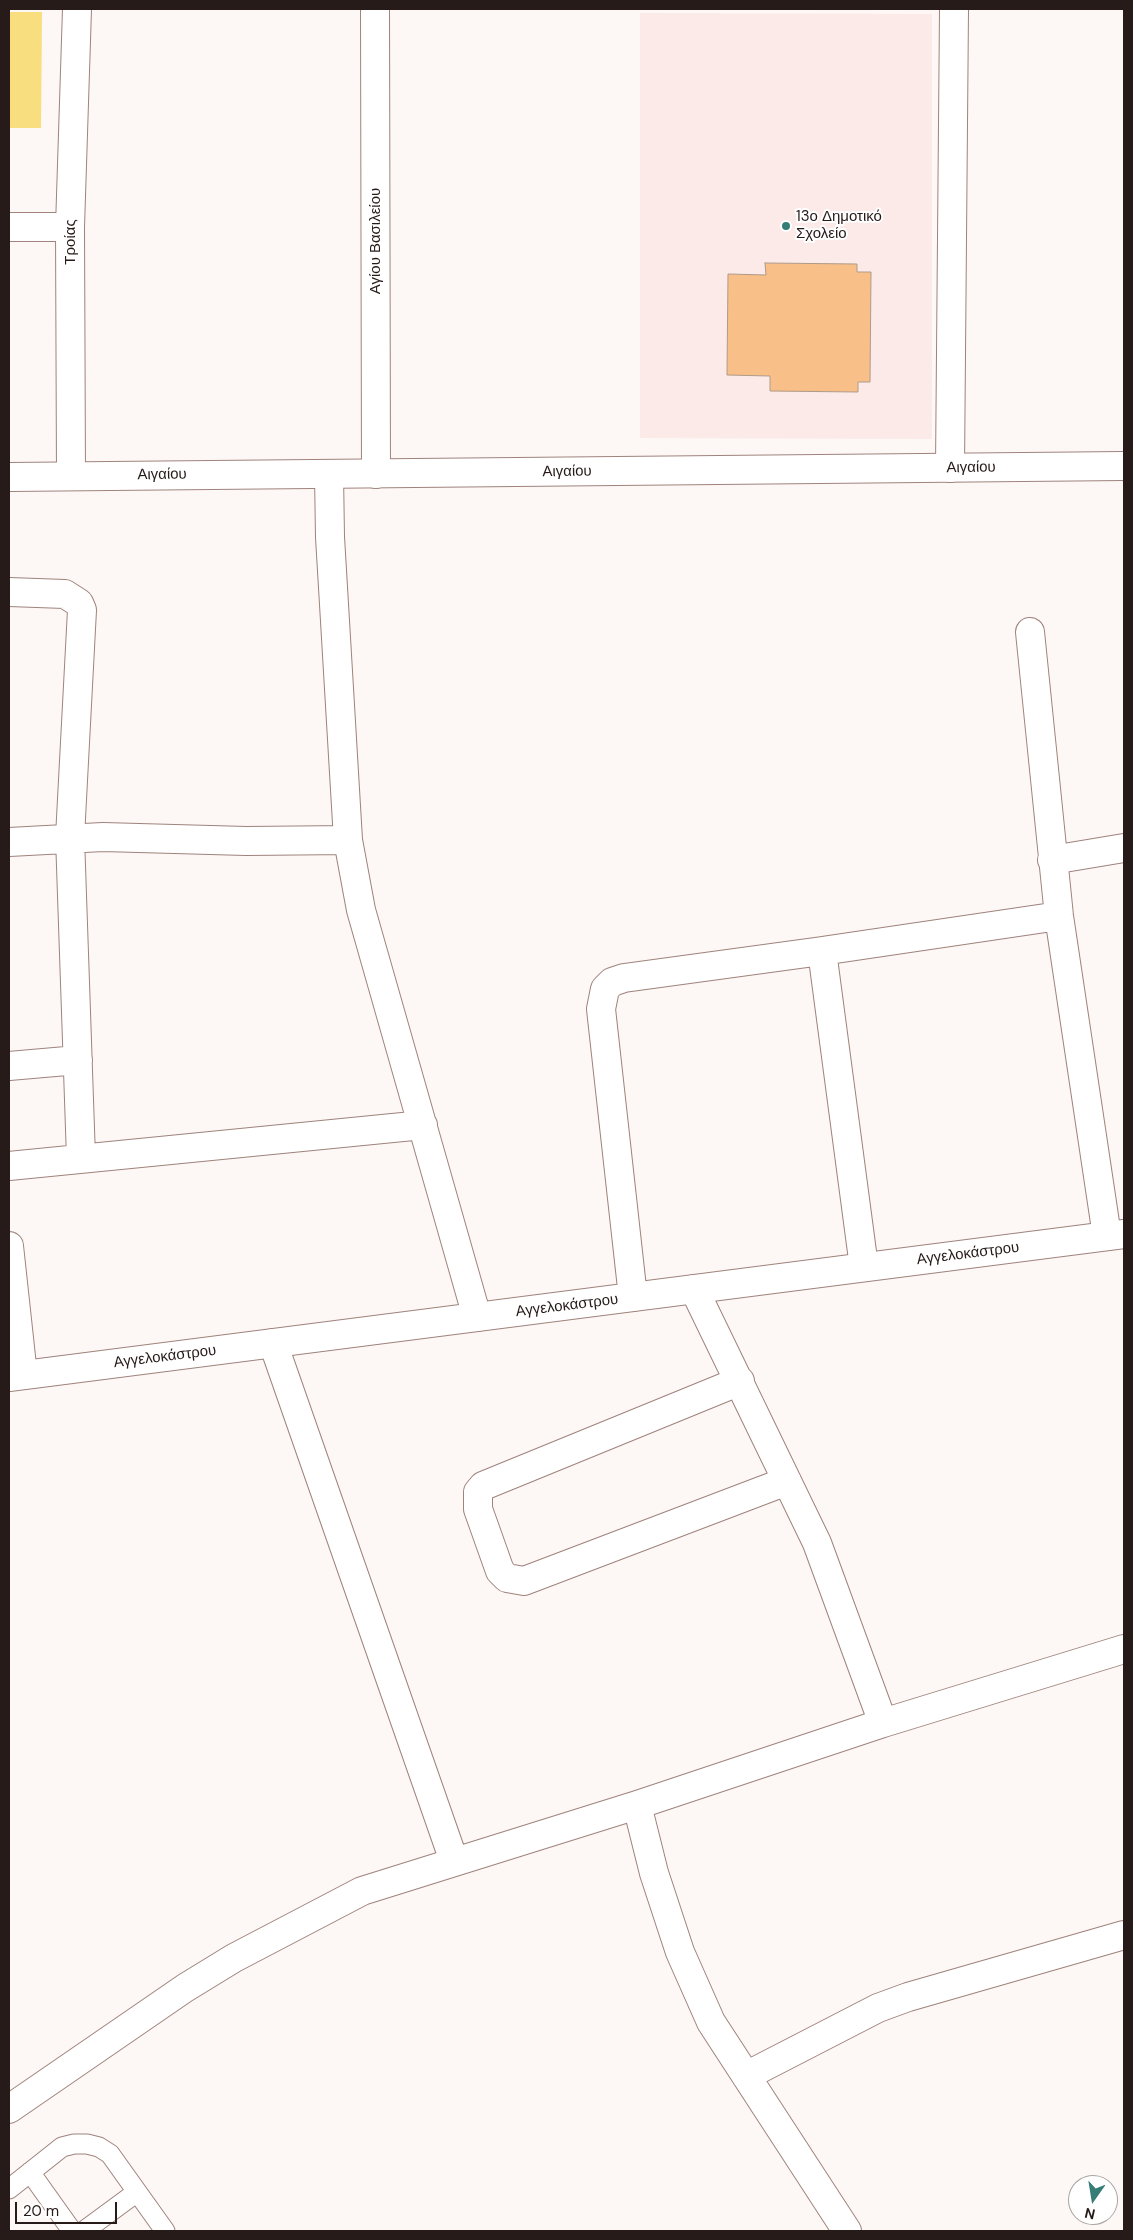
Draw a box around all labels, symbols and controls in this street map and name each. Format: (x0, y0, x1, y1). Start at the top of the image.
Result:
street label: Αγίου Βασιλείου (367, 188, 385, 294)
place label: 13ο Δημοτικό Σχολείο (796, 208, 882, 243)
street label: Τροίας (62, 219, 80, 265)
marker: 13ο Δημοτικό Σχολείο (780, 220, 792, 232)
street label: Αιγαίου (946, 459, 996, 477)
street label: Αιγαίου (542, 463, 592, 481)
street label: Αιγαίου (137, 466, 187, 484)
street label: Αγγελοκάστρου (916, 1239, 1020, 1269)
street label: Αγγελοκάστρου (515, 1291, 619, 1321)
street label: Αγγελοκάστρου (113, 1342, 217, 1372)
north arrow (1068, 2175, 1118, 2225)
scale bar (18, 2192, 120, 2224)
text: 20 m (23, 2201, 59, 2221)
text: N (1083, 2204, 1097, 2224)

